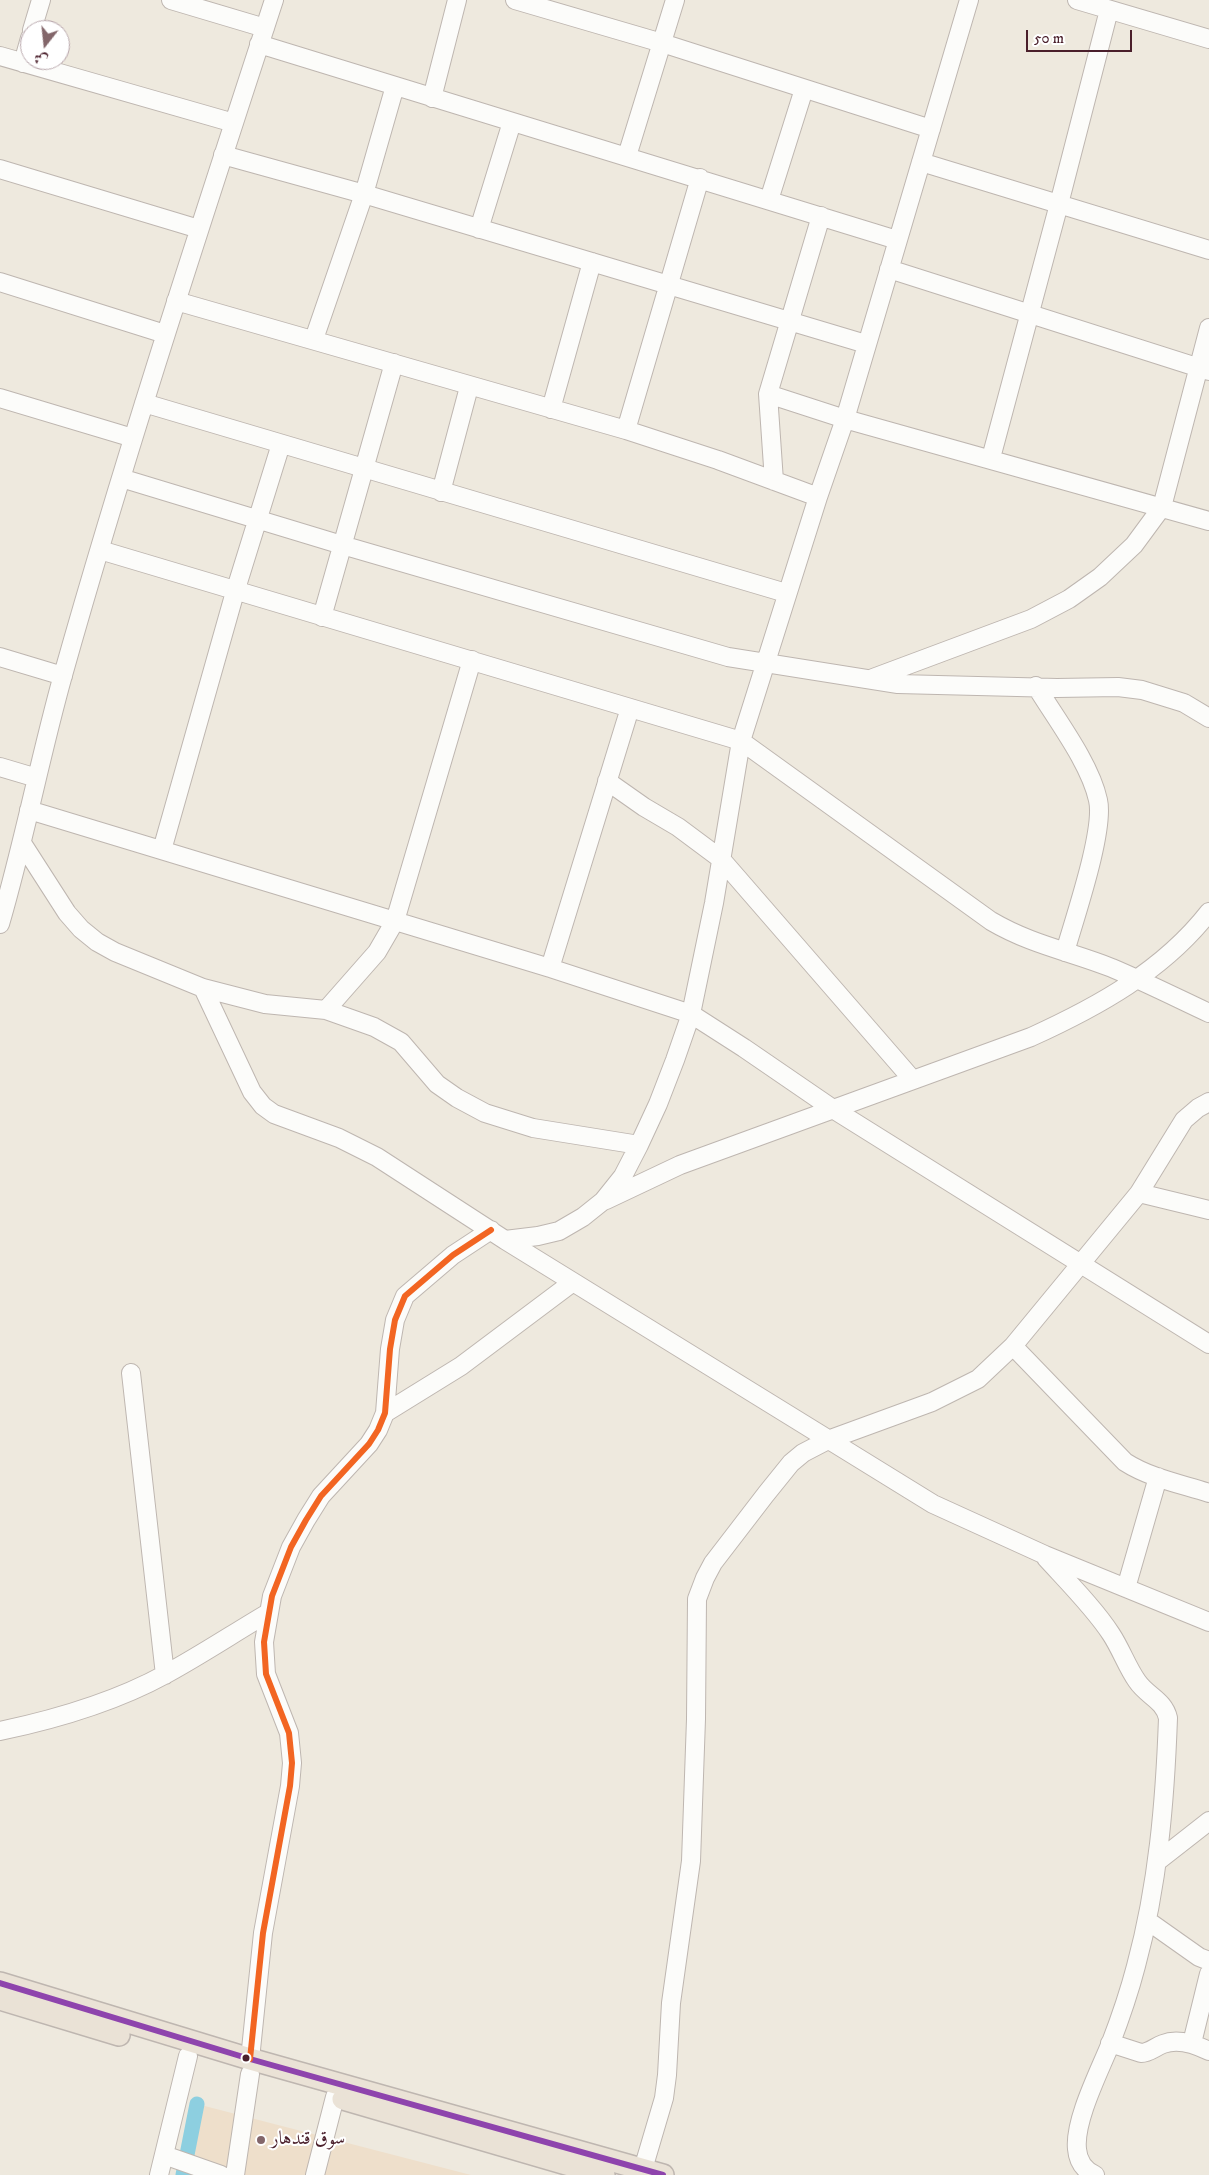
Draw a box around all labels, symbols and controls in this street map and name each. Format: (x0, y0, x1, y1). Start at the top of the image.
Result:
north arrow (20, 20, 70, 70)
scale bar (1029, 20, 1135, 52)
text: 50 m (1034, 29, 1064, 48)
text: ش (32, 48, 50, 69)
unlabelled marker (241, 2053, 251, 2063)
place label: سوق قندهار (271, 2129, 345, 2151)
marker: سوق قندهار (255, 2134, 267, 2146)

